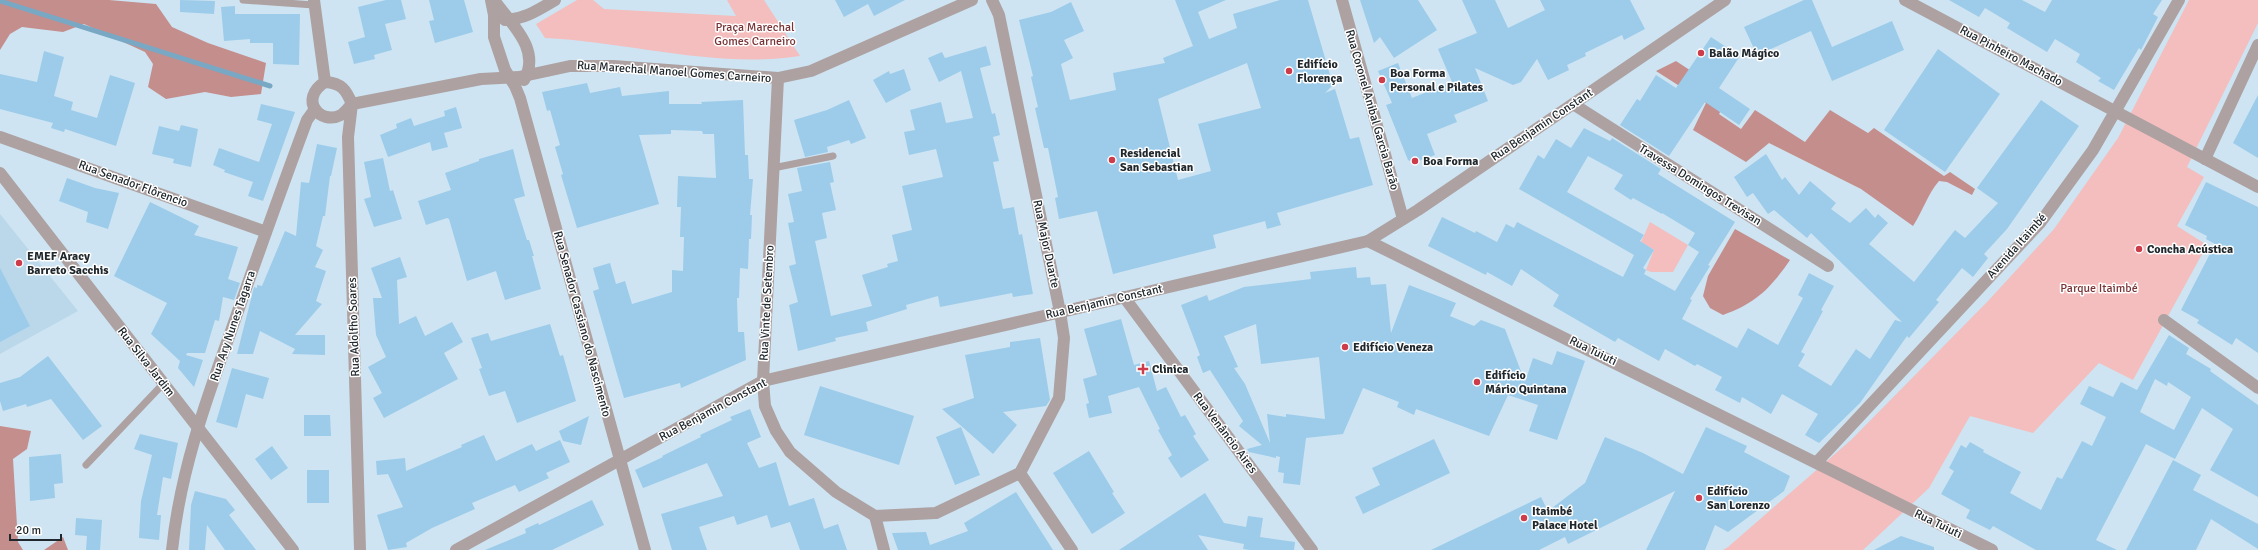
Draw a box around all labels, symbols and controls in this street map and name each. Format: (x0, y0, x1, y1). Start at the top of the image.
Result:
park label: Praça Marechal Gomes Carneiro (714, 20, 796, 49)
street label: Rua Pinheiro Machado (1957, 23, 2065, 89)
street label: Rua Coronel Anibal Garcia Barão (1342, 28, 1402, 192)
place label: Balão Mágico (1709, 46, 1779, 61)
marker: Balão Mágico (1696, 48, 1706, 58)
place label: Edifício Florença (1297, 57, 1342, 86)
street label: Rua Marechal Manoel Gomes Carneiro (576, 58, 772, 86)
marker: Edifício Florença (1284, 66, 1294, 76)
place label: Boa Forma Personal e Pilates (1390, 66, 1484, 95)
marker: Boa Forma Personal e Pilates (1377, 75, 1387, 85)
street label: Rua Benjamin Constant (1488, 85, 1596, 165)
street label: Travessa Domingos Trevisan (1636, 141, 1764, 229)
place label: Residencial San Sebastian (1120, 146, 1194, 175)
place label: Boa Forma (1423, 154, 1478, 169)
marker: Residencial San Sebastian (1107, 155, 1117, 165)
marker: Boa Forma (1410, 156, 1420, 166)
street label: Rua Senador Flôrencio (76, 157, 190, 211)
street label: Rua Major Duarte (1029, 198, 1063, 290)
street label: Avenida Itaimbé (1984, 210, 2050, 282)
street label: Rua Senador Cassiano do Nascimento (550, 229, 614, 419)
place label: Concha Acústica (2147, 242, 2233, 257)
marker: Concha Acústica (2134, 244, 2144, 254)
street label: Rua Vinte de Setembro (756, 245, 778, 361)
place label: EMEF Aracy Barreto Sacchis (27, 249, 109, 278)
marker: EMEF Aracy Barreto Sacchis (14, 258, 24, 268)
street label: Rua Ary Nunes Tagarra (207, 269, 259, 383)
street label: Rua Adolfho Soares (345, 277, 363, 377)
street label: Rua Benjamin Constant (1044, 281, 1164, 323)
park label: Parque Itaimbé (2060, 281, 2138, 296)
street label: Rua Silva Jardim (114, 324, 178, 400)
street label: Rua Tuiuti (1567, 333, 1619, 369)
place label: Edifício Veneza (1353, 340, 1433, 355)
marker: Edifício Veneza (1340, 342, 1350, 352)
place label: Clinica (1152, 362, 1188, 377)
marker: Clinica (1137, 363, 1149, 375)
place label: Edifício Mário Quintana (1485, 368, 1567, 397)
street label: Rua Benjamin Constant (657, 375, 769, 445)
marker: Edifício Mário Quintana (1472, 377, 1482, 387)
street label: Rua Venâncio Aires (1190, 389, 1260, 477)
place label: Edifício San Lorenzo (1707, 484, 1770, 513)
marker: Edifício San Lorenzo (1694, 493, 1704, 503)
place label: Itaimbé Palace Hotel (1532, 504, 1598, 533)
street label: Rua Tuiuti (1912, 506, 1964, 542)
marker: Itaimbé Palace Hotel (1519, 513, 1529, 523)
scale bar (10, 516, 61, 542)
text: 20 m (16, 523, 41, 538)

